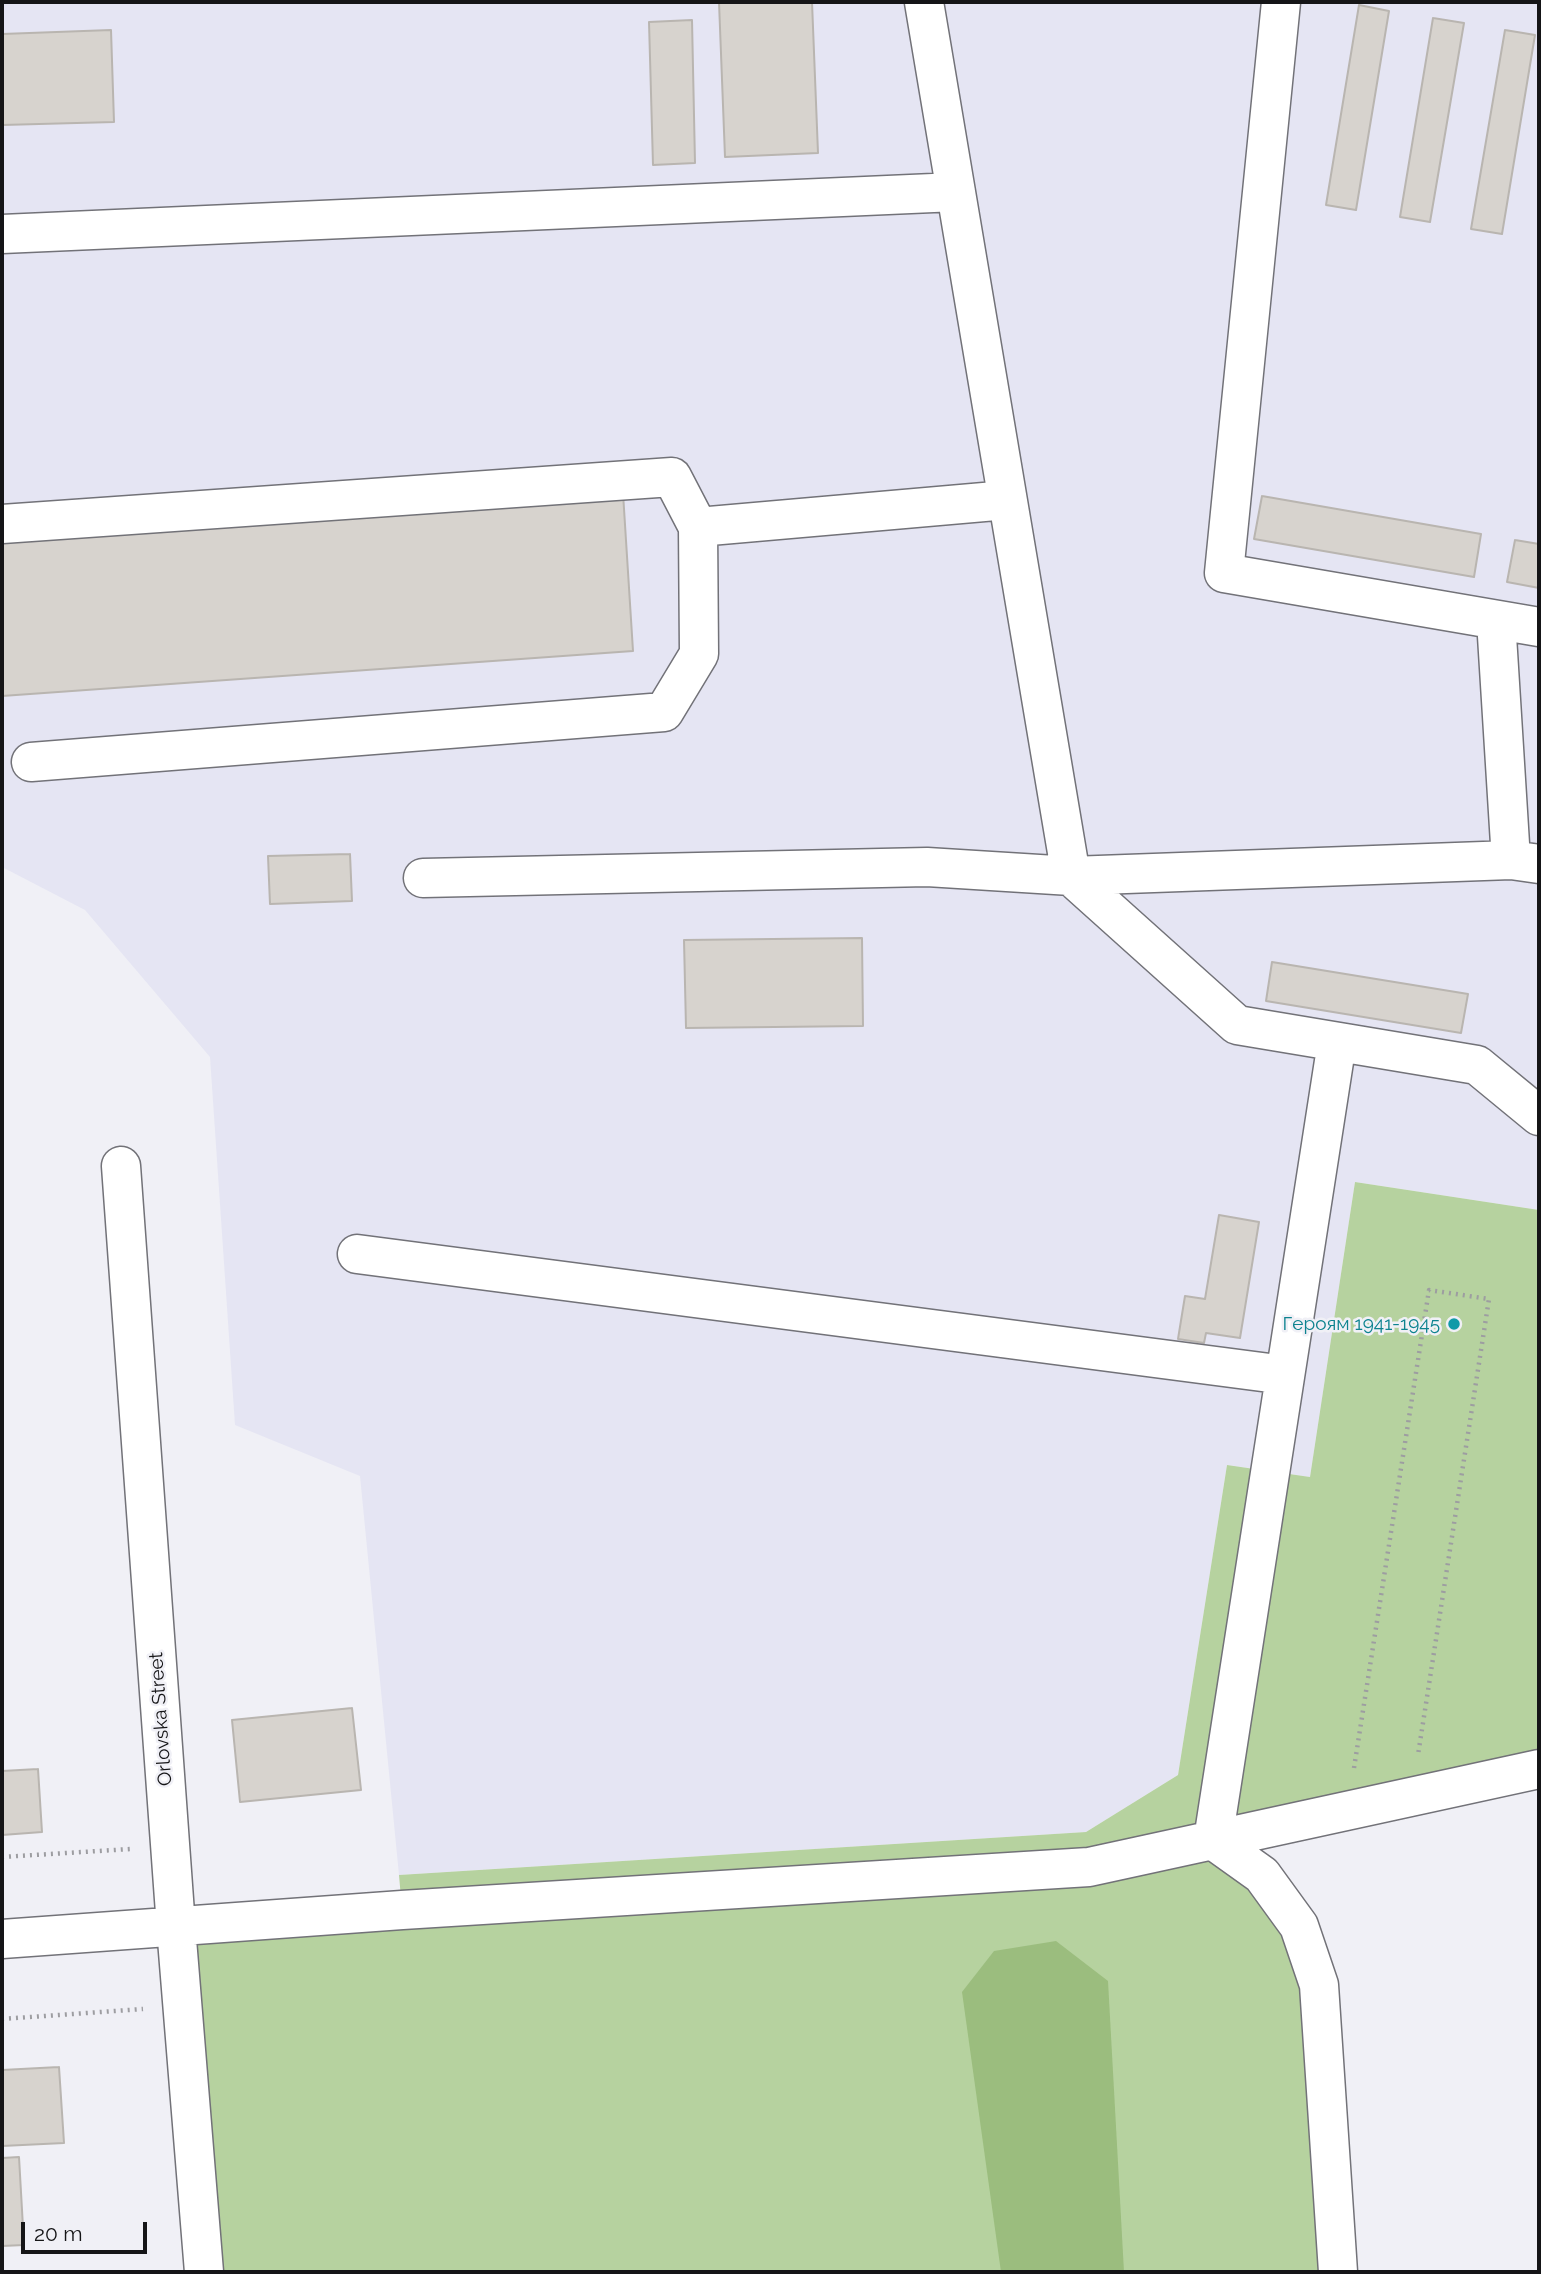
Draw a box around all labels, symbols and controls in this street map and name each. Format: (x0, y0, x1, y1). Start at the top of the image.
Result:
place label: Героям 1941-1945 (1283, 1313, 1440, 1335)
marker: Героям 1941-1945 (1446, 1316, 1462, 1332)
street label: Orlovska Street (145, 1651, 177, 1787)
scale bar (24, 2208, 150, 2252)
text: 20 m (34, 2221, 82, 2246)

